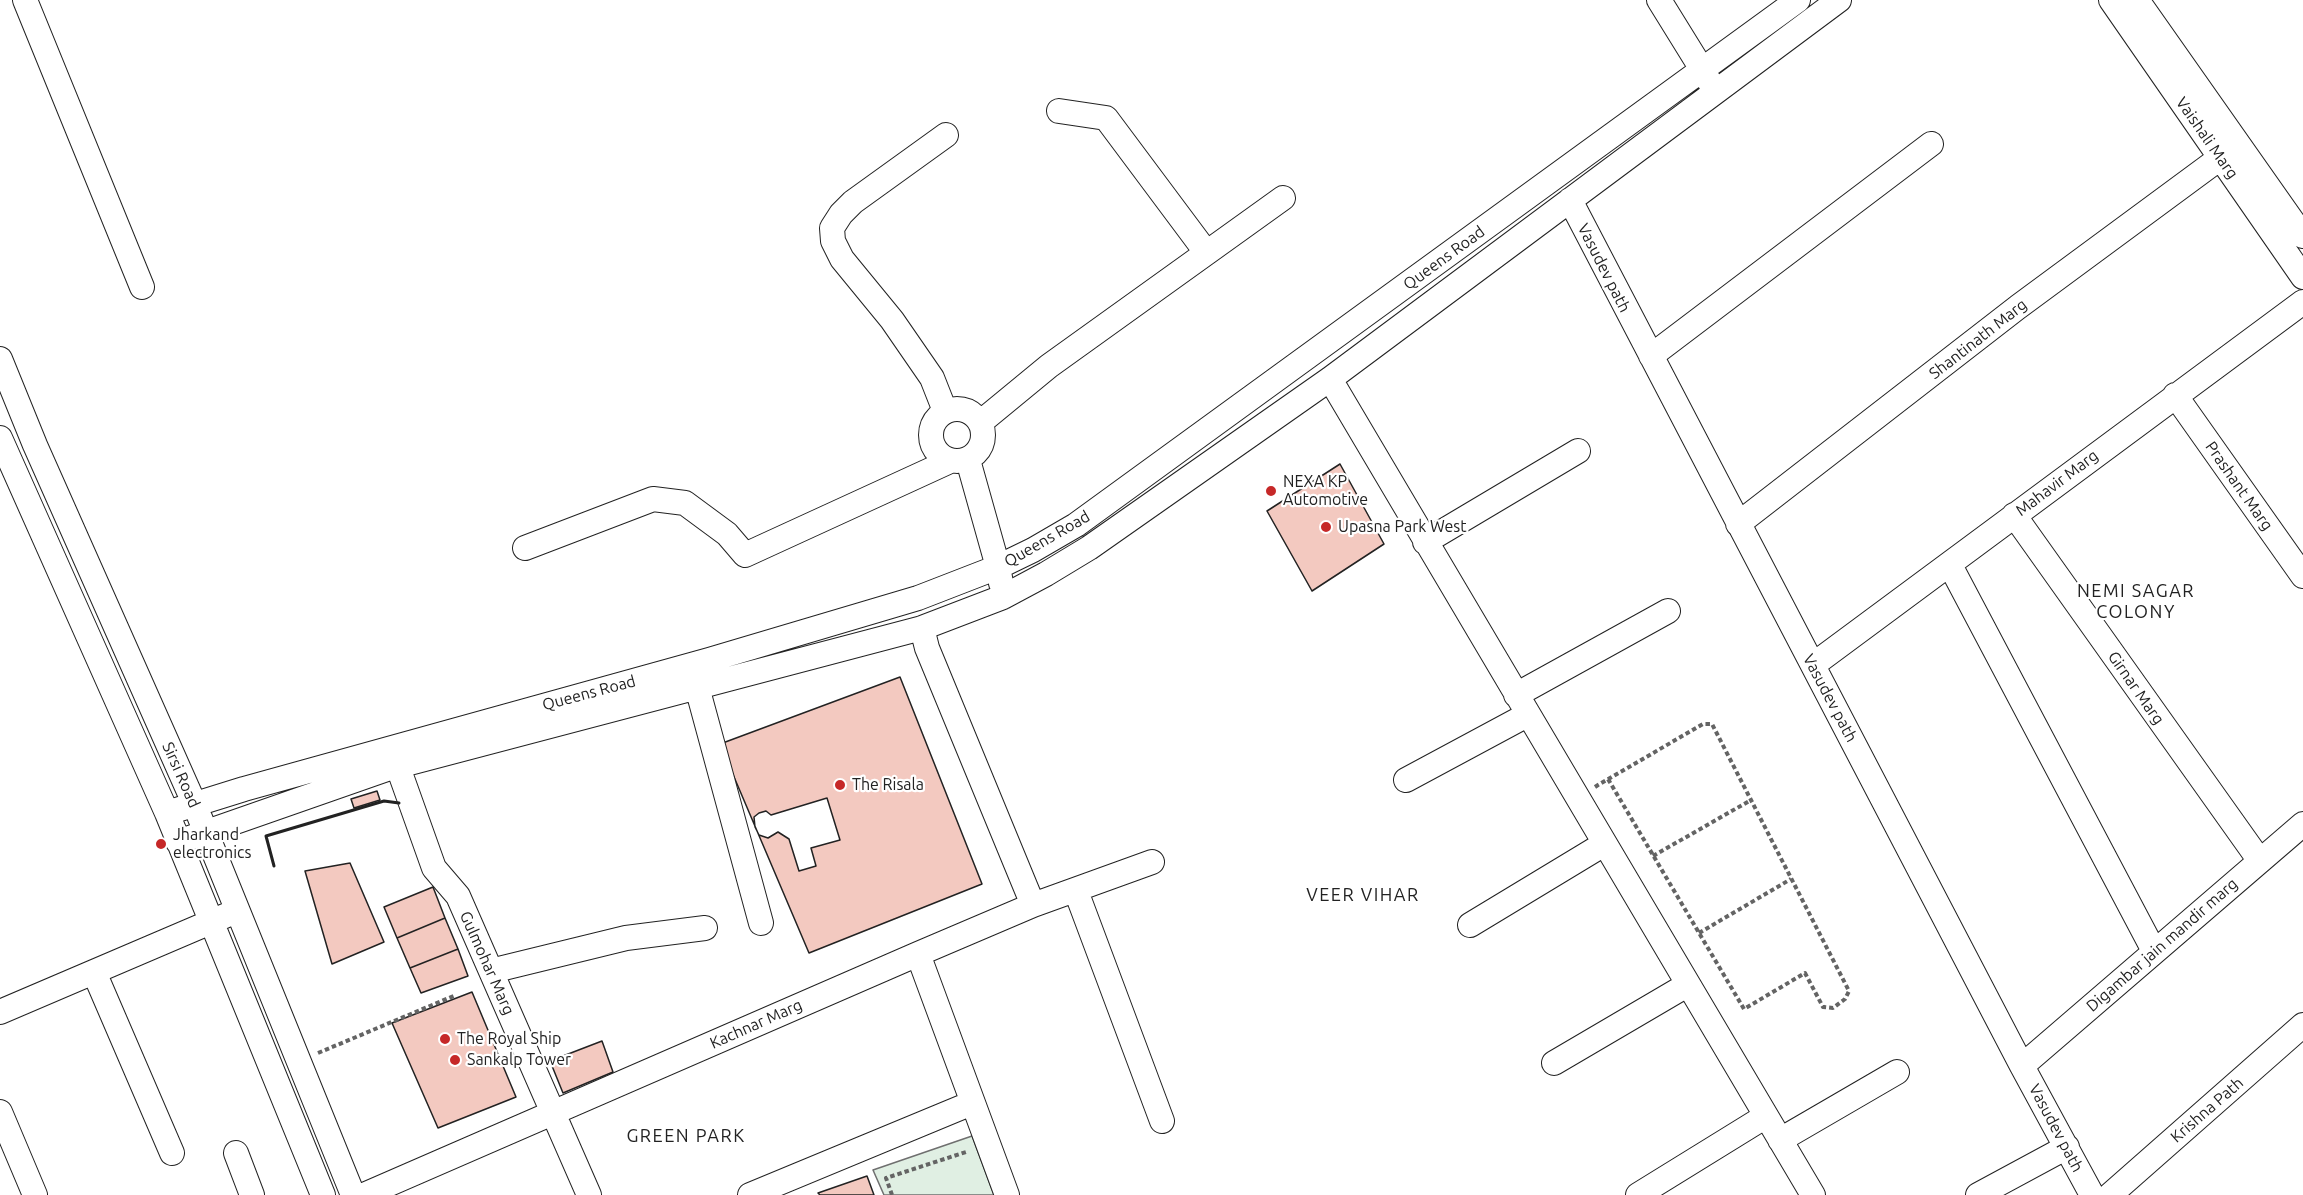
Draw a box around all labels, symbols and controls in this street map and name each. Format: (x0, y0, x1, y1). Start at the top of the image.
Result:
street label: Vaishali Marg (2172, 93, 2242, 183)
street label: Vasudev path (1573, 220, 1635, 316)
street label: Queens Road (1400, 222, 1488, 294)
street label: Shantinath Marg (1925, 295, 2031, 383)
street label: Prashant Marg (2201, 438, 2277, 534)
street label: Mahavir Marg (2012, 446, 2102, 520)
place label: NEXA KP Automotive (1283, 472, 1368, 510)
marker: NEXA KP Automotive (1264, 484, 1278, 498)
street label: Queens Road (1001, 507, 1093, 571)
place label: Upasna Park West (1338, 517, 1467, 537)
marker: Upasna Park West (1319, 520, 1333, 534)
district label: NEMI SAGAR COLONY (2077, 580, 2195, 622)
street label: Girnar Marg (2104, 648, 2168, 728)
street label: Vasudev path (1799, 651, 1861, 745)
street label: Queens Road (540, 671, 638, 715)
street label: Sirsi Road (158, 739, 204, 811)
place label: The Risala (852, 775, 924, 795)
marker: The Risala (833, 778, 847, 792)
place label: Jharkand electronics (173, 825, 251, 863)
marker: Jharkand electronics (154, 837, 168, 851)
street label: Digambar jain mandir marg (2083, 874, 2241, 1016)
district label: VEER VIHAR (1306, 884, 1420, 906)
street label: Gulmohar Marg (456, 908, 518, 1018)
street label: Kachnar Marg (707, 995, 805, 1053)
place label: The Royal Ship (457, 1029, 561, 1049)
marker: The Royal Ship (438, 1032, 452, 1046)
place label: Sankalp Tower (467, 1050, 571, 1070)
marker: Sankalp Tower (448, 1053, 462, 1067)
street label: Krishna Path (2167, 1073, 2247, 1147)
street label: Vasudev path (2025, 1081, 2087, 1175)
district label: GREEN PARK (626, 1125, 746, 1147)

